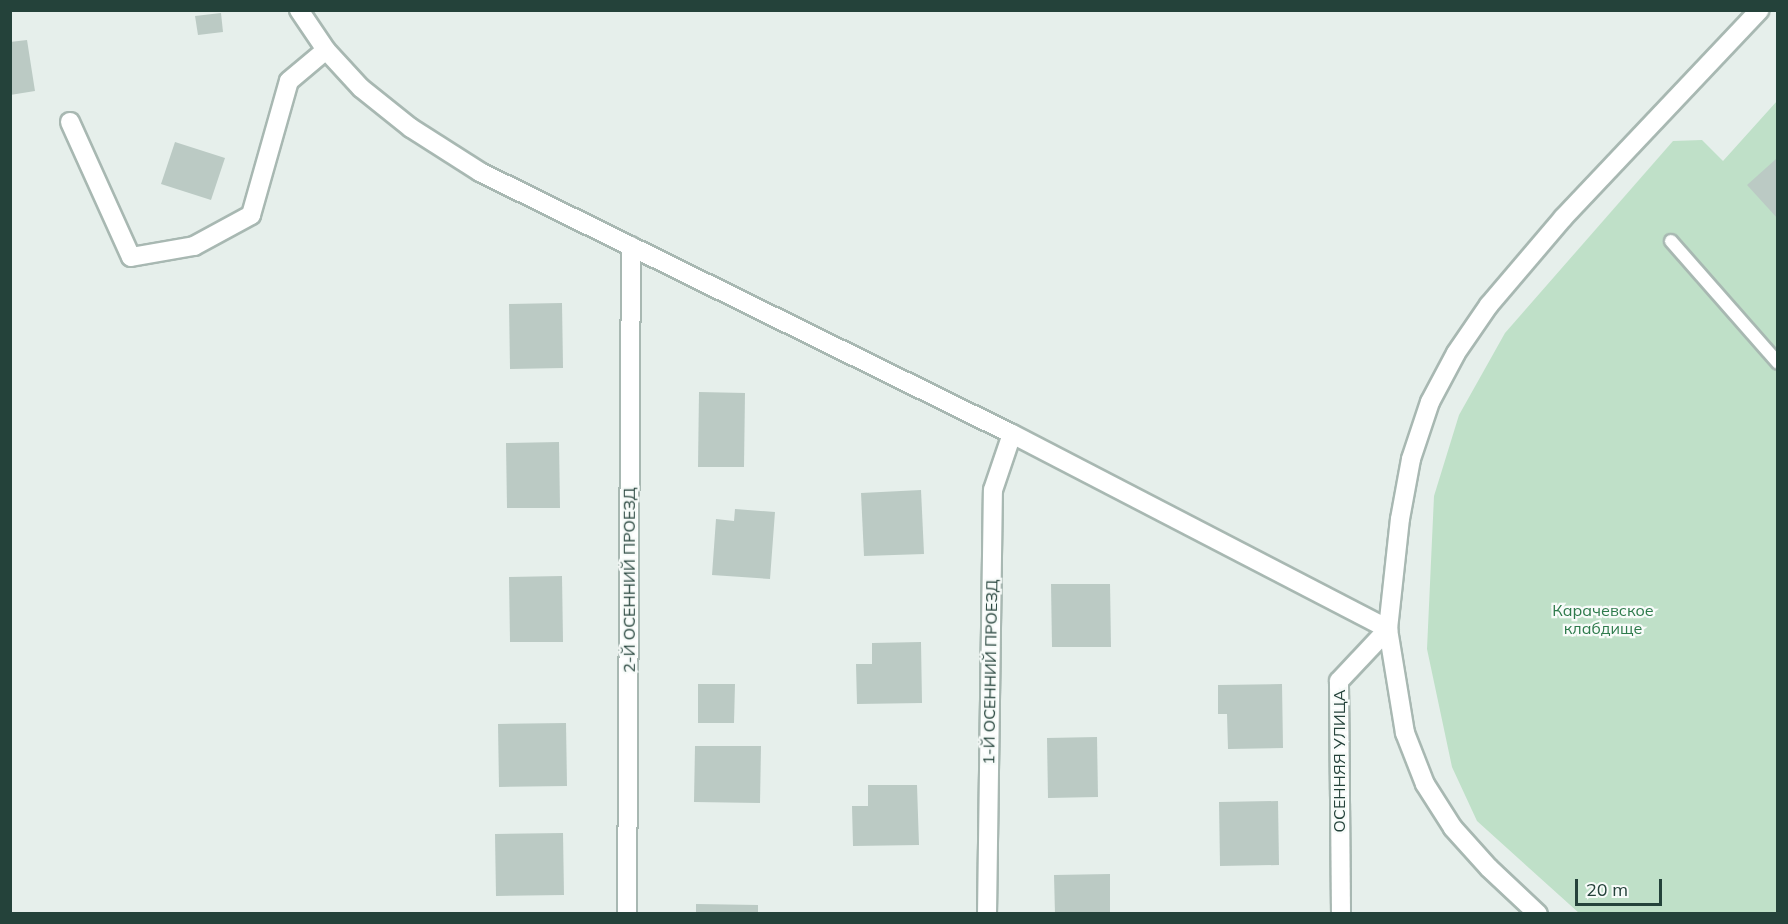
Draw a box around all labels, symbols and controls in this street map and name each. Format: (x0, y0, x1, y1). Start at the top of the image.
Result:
street label: 2-Й ОСЕННИЙ ПРОЕЗД (619, 487, 639, 673)
street label: 1-Й ОСЕННИЙ ПРОЕЗД (979, 579, 1001, 765)
park label: Карачевское клабдище (1552, 600, 1654, 638)
street label: ОСЕННЯЯ УЛИЦА (1329, 690, 1349, 832)
scale bar (1578, 867, 1665, 905)
text: 20 m (1586, 878, 1628, 901)

